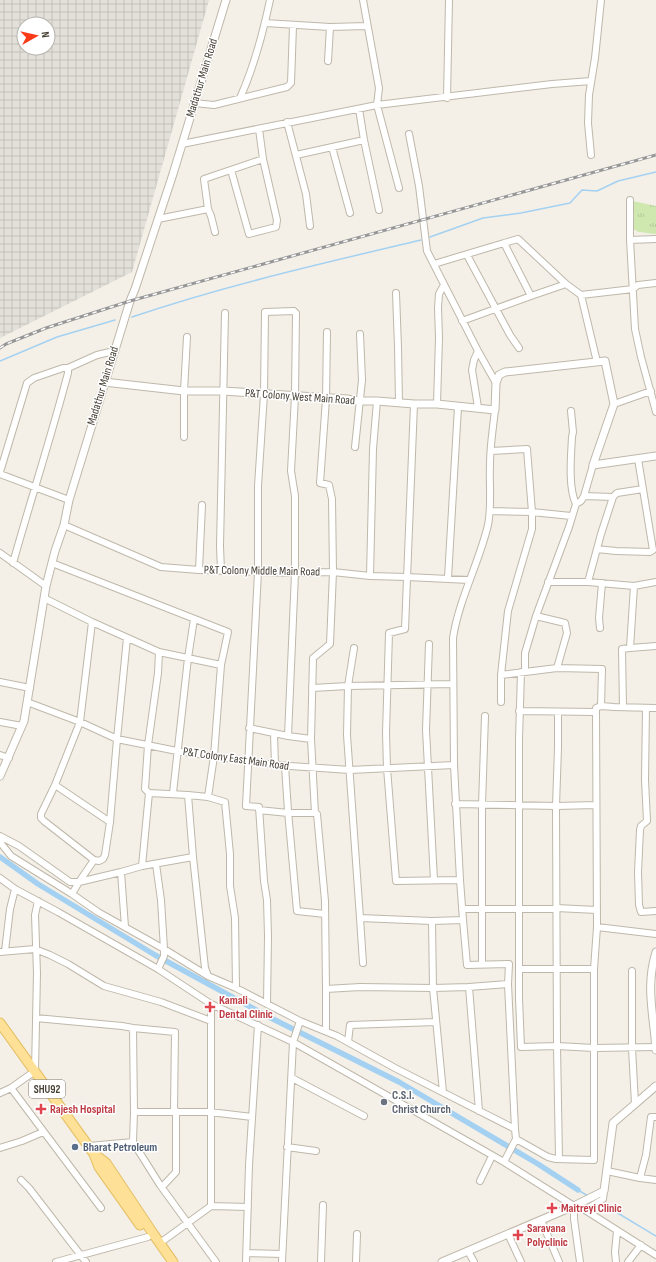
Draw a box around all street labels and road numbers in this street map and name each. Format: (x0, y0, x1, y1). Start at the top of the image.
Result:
street label: Madathur Main Road (183, 37, 221, 119)
street label: Madathur Main Road (84, 345, 122, 427)
street label: P&T Colony West Main Road (245, 386, 355, 408)
street label: P&T Colony Middle Main Road (204, 562, 320, 580)
street label: P&T Colony East Main Road (182, 744, 290, 774)
road number: SHU92 (29, 1080, 65, 1098)

